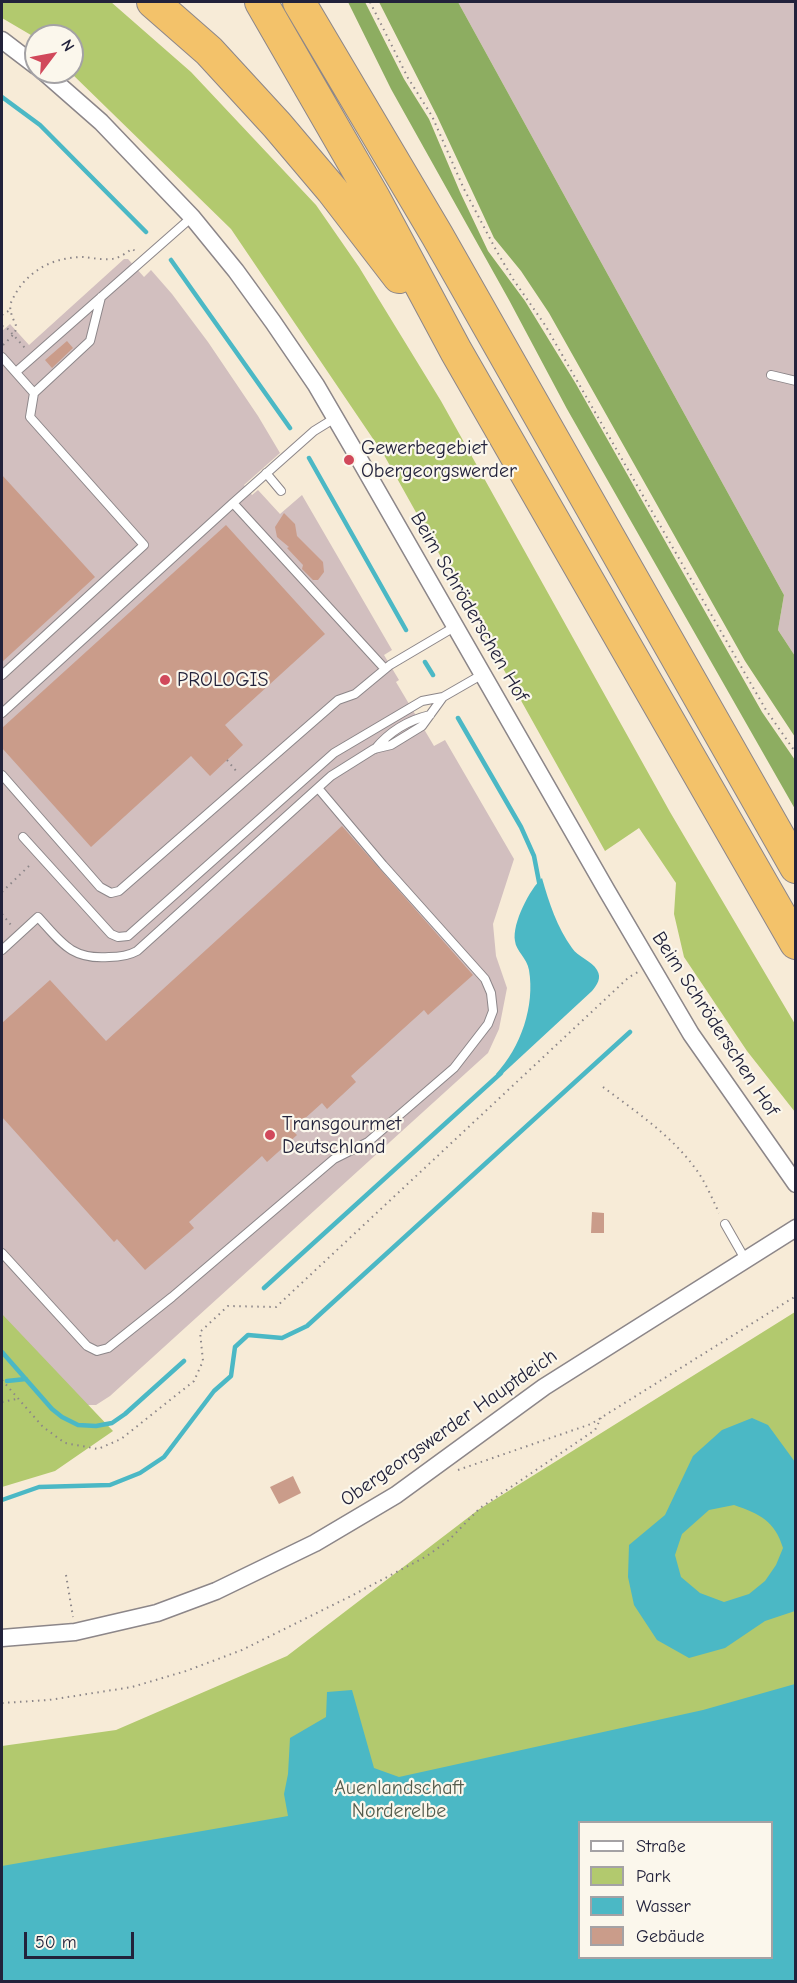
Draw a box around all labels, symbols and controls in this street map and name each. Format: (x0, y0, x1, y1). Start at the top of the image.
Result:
north arrow (24, 24, 84, 84)
text: N (57, 36, 78, 55)
place label: Gewerbegebiet Obergeorgswerder (361, 436, 517, 483)
marker: Gewerbegebiet Obergeorgswerder (342, 453, 356, 467)
street label: Beim Schröderschen Hof (405, 508, 533, 706)
place label: PROLOGIS (177, 668, 268, 692)
marker: PROLOGIS (158, 673, 172, 687)
street label: Beim Schröderschen Hof (646, 927, 784, 1121)
place label: Transgourmet Deutschland (282, 1112, 401, 1159)
marker: Transgourmet Deutschland (263, 1128, 277, 1142)
street label: Obergeorgswerder Hauptdeich (336, 1344, 562, 1512)
park label: Auenlandschaft Norderelbe (334, 1776, 464, 1823)
legend (578, 1821, 773, 1959)
text: Straße (636, 1836, 686, 1857)
text: Park (636, 1866, 670, 1887)
text: Wasser (636, 1896, 691, 1917)
scale bar (27, 1920, 136, 1958)
text: Gebäude (636, 1926, 705, 1947)
text: 50 m (35, 1932, 77, 1953)

